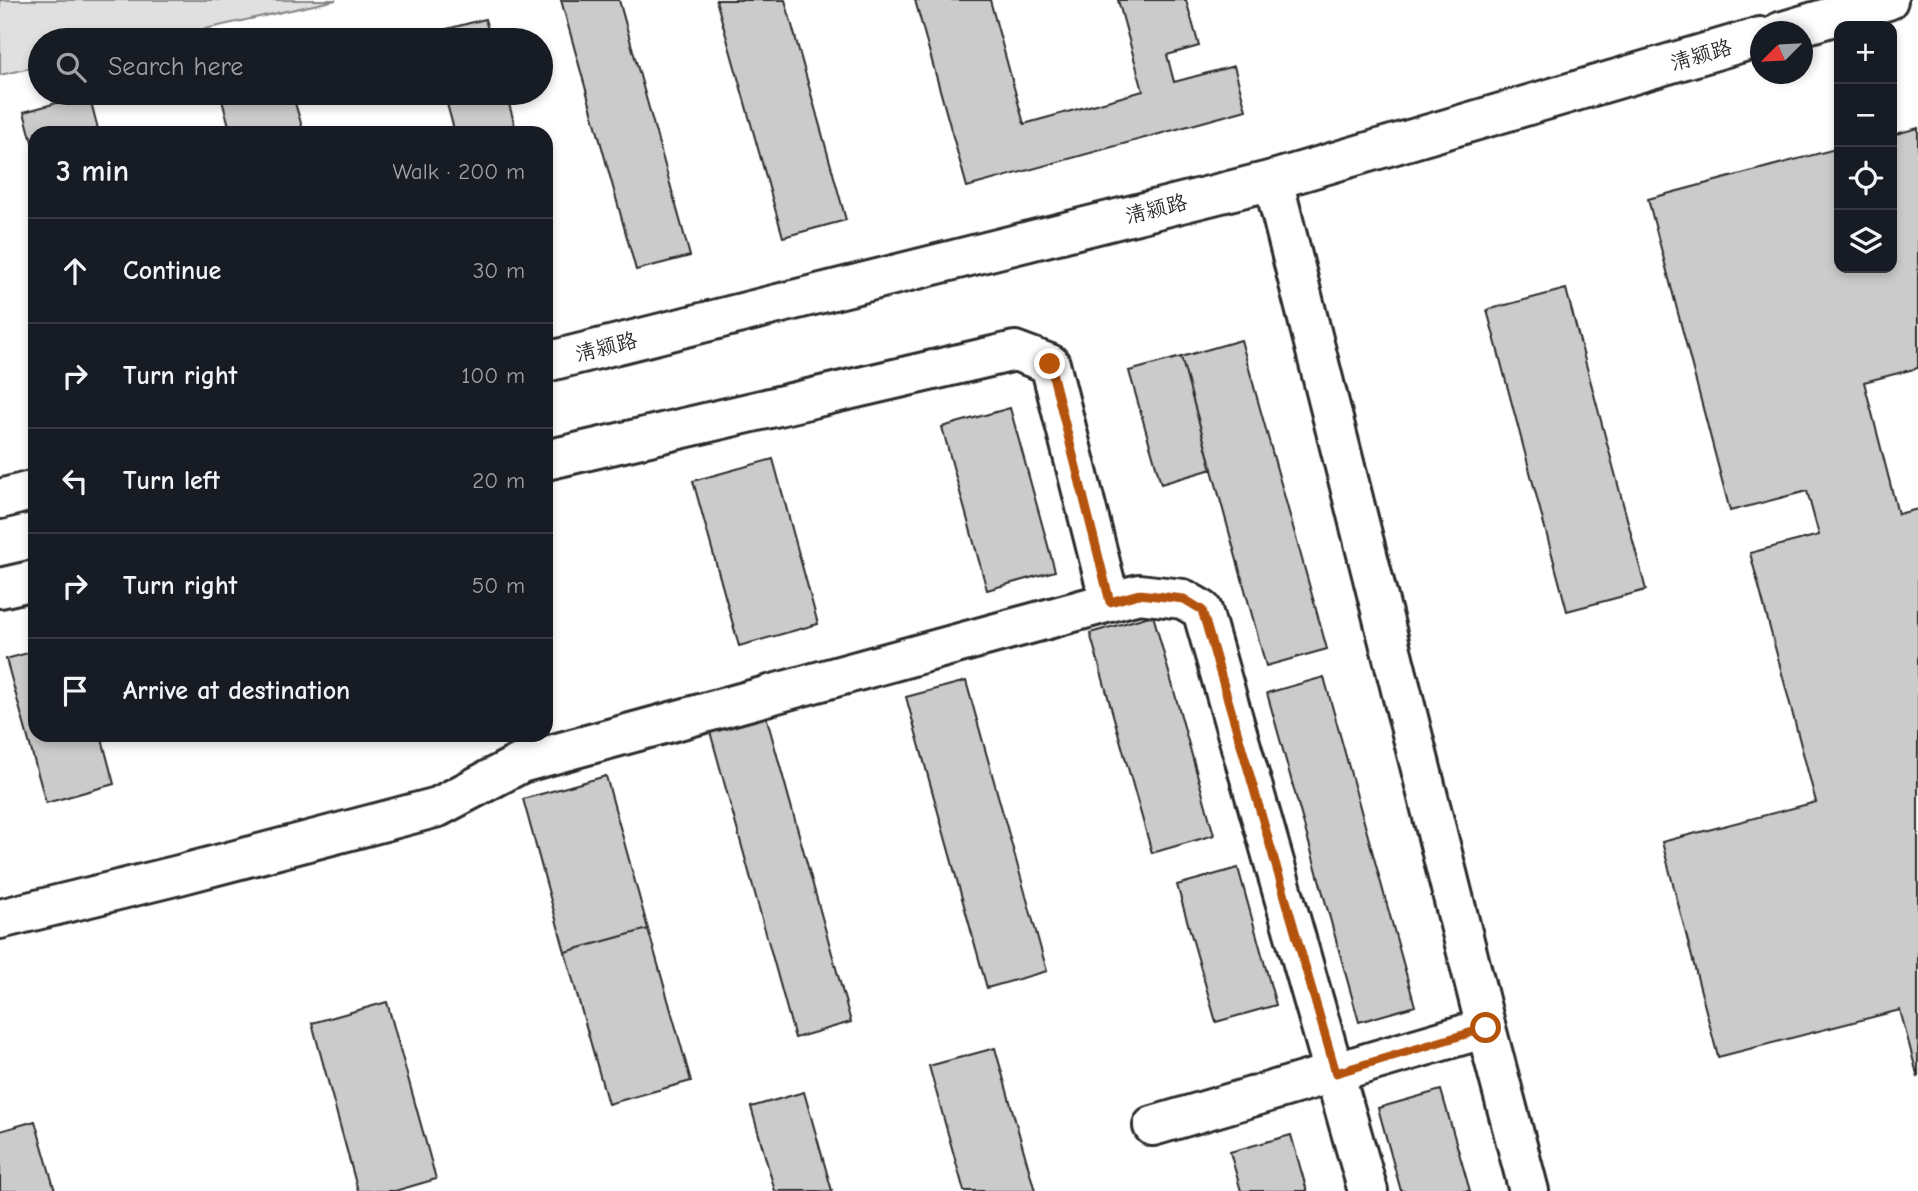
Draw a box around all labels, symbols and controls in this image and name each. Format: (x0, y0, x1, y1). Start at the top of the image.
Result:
north arrow (1750, 21, 1813, 84)
map controls (1834, 21, 1897, 273)
button: + (1834, 21, 1897, 84)
search box (28, 28, 553, 105)
street label: 清颍路 (1667, 35, 1735, 75)
icon: search (52, 48, 90, 86)
text: Search here (108, 52, 243, 82)
button: − (1834, 84, 1897, 147)
button: locate (1834, 147, 1897, 210)
text: 3 min (56, 154, 129, 189)
text: Walk · 200 m (392, 158, 525, 185)
street label: 清颍路 (1123, 190, 1189, 228)
button: layers (1834, 210, 1897, 273)
icon: ahead (56, 252, 94, 290)
text: Continue (123, 256, 221, 286)
text: 30 m (473, 257, 525, 284)
street label: 清颍路 (573, 328, 639, 366)
route end (1034, 348, 1065, 379)
icon: right (56, 357, 94, 395)
text: Turn right (123, 361, 237, 391)
text: 100 m (461, 362, 525, 389)
icon: left (56, 462, 94, 500)
text: Turn left (123, 466, 220, 496)
text: 20 m (472, 467, 525, 494)
icon: right (56, 567, 94, 605)
text: Turn right (123, 571, 237, 601)
text: 50 m (472, 572, 525, 599)
icon: arrive (56, 672, 94, 710)
text: Arrive at destination (123, 676, 350, 706)
route start (1470, 1012, 1501, 1043)

